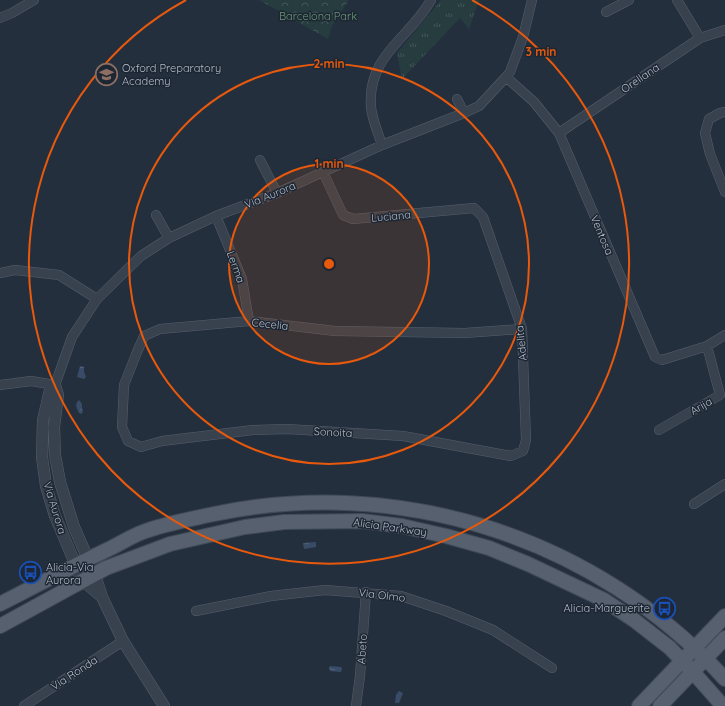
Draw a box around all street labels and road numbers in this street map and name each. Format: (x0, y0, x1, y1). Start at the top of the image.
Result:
street label: Orellana (618, 60, 662, 96)
street label: Via Aurora (242, 178, 298, 212)
street label: Luciana (371, 207, 411, 225)
street label: Ventosa (587, 213, 617, 257)
street label: Lerma (224, 249, 248, 285)
street label: Cecelia (251, 315, 289, 333)
street label: Adelita (512, 325, 530, 361)
street label: Arija (687, 394, 715, 418)
street label: Sonoita (313, 424, 353, 440)
street label: Via Aurora (40, 480, 70, 536)
street label: Alicia Parkway (352, 515, 428, 539)
street label: Via Olmo (358, 585, 407, 605)
street label: Abeto (354, 633, 370, 665)
street label: Via Ronda (48, 653, 100, 693)

